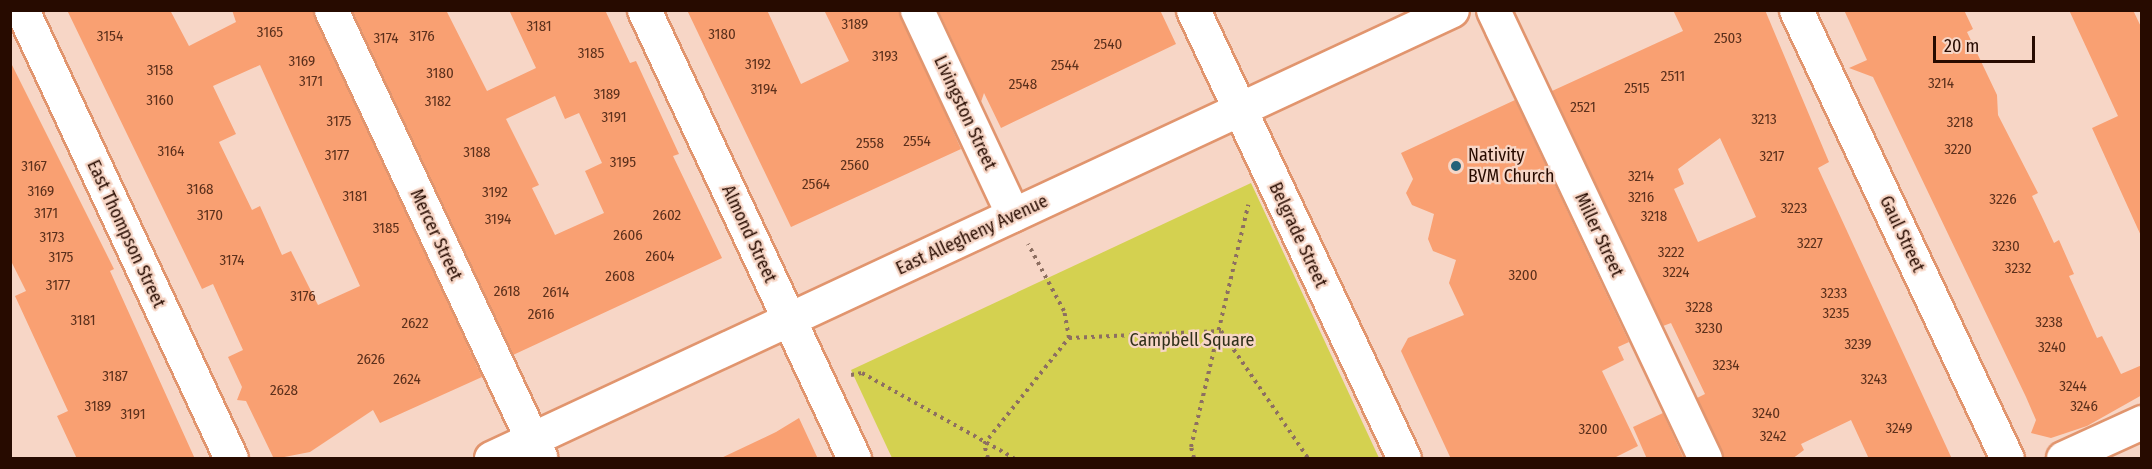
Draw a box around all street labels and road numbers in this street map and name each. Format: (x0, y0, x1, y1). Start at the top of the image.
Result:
street label: Livingston Street (929, 52, 1001, 174)
street label: East Thompson Street (82, 157, 170, 311)
street label: Belgrade Street (1264, 179, 1332, 291)
street label: Almond Street (717, 182, 781, 286)
street label: Mercer Street (405, 186, 467, 284)
street label: Miller Street (1570, 189, 1628, 281)
street label: East Allegheny Avenue (893, 190, 1051, 280)
street label: Gaul Street (1875, 192, 1929, 276)

